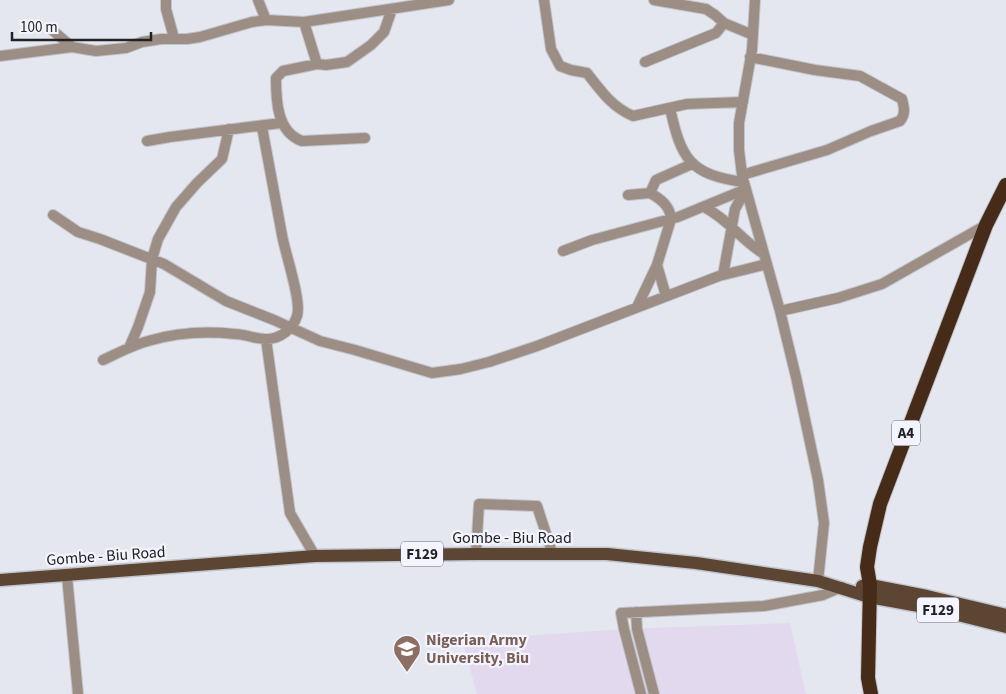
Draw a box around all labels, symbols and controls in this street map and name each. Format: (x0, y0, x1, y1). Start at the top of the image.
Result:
scale bar (12, 10, 151, 42)
text: 100 m (20, 17, 58, 38)
road number: A4 (892, 420, 920, 446)
street label: Gombe - Biu Road (452, 527, 572, 549)
street label: Gombe - Biu Road (46, 541, 166, 571)
road number: F129 (401, 542, 443, 566)
road number: F129 (917, 598, 959, 622)
place label: Nigerian Army University, Biu (426, 629, 529, 669)
school or university icon: Nigerian Army University, Biu (392, 634, 422, 673)

